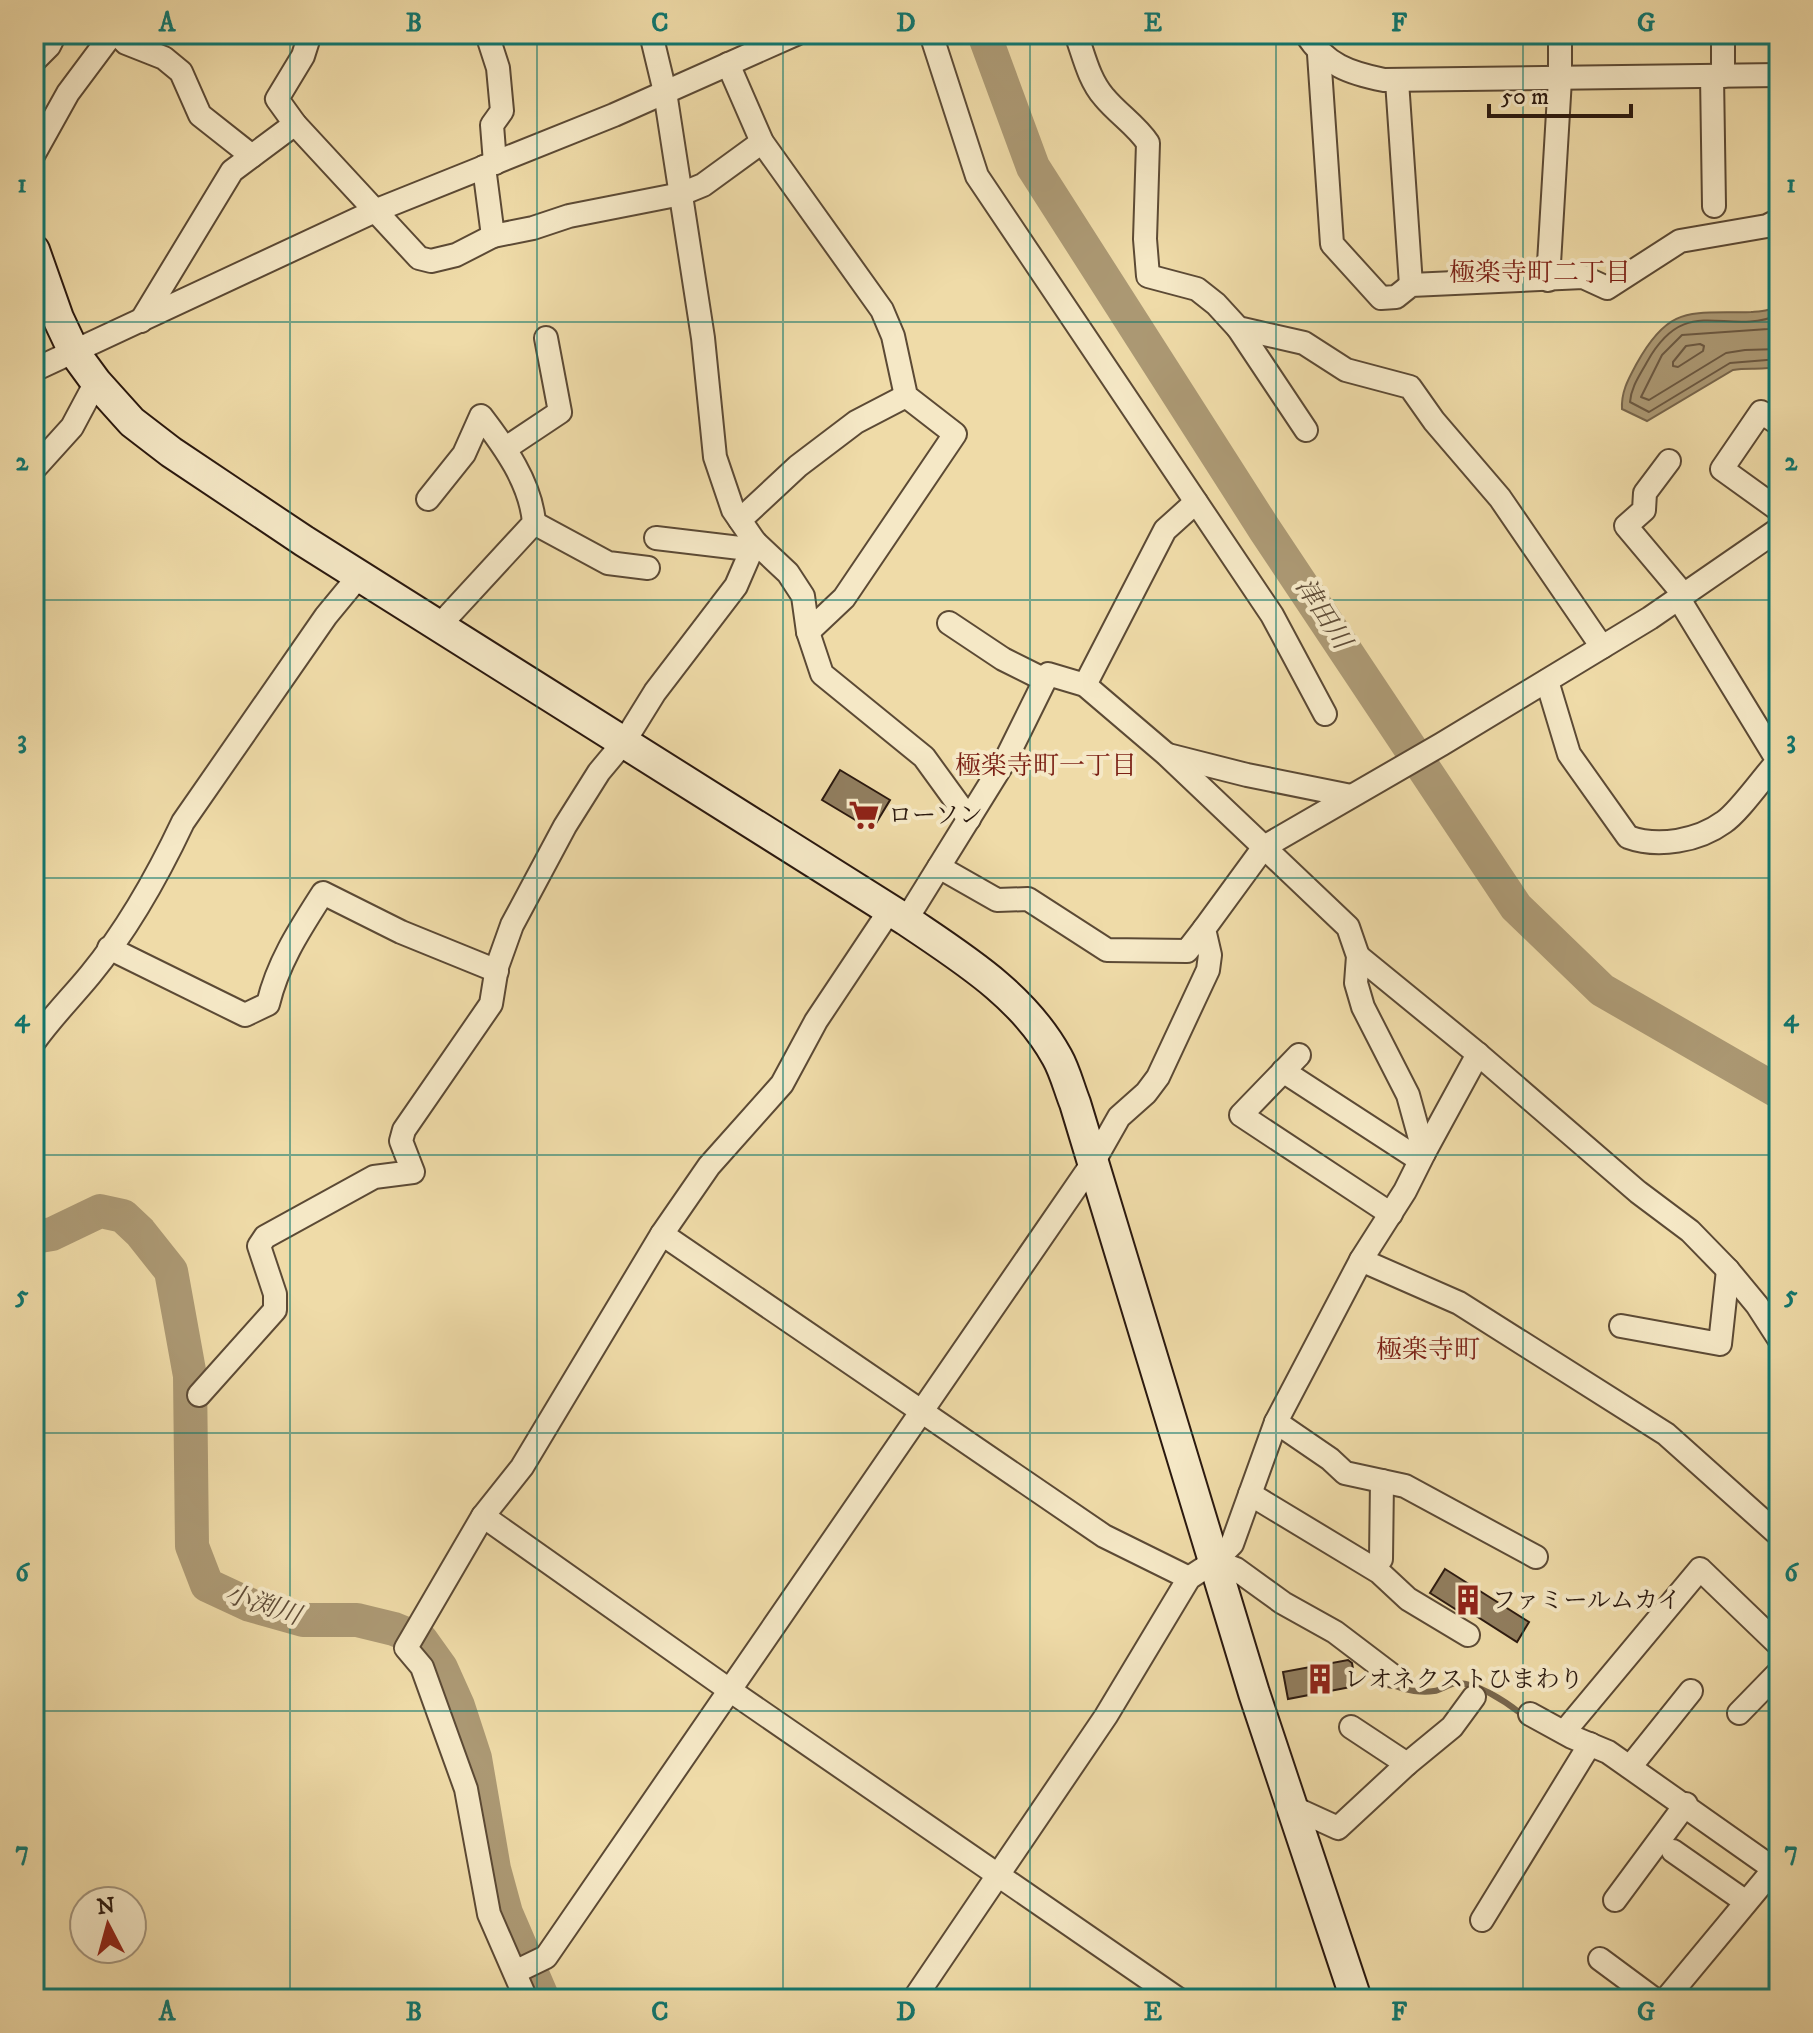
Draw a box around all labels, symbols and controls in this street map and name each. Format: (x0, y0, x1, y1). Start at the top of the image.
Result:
text: A (158, 7, 177, 40)
text: B (406, 7, 422, 40)
text: C (651, 7, 669, 40)
text: D (896, 7, 916, 40)
text: E (1144, 7, 1162, 40)
text: F (1391, 7, 1408, 40)
text: G (1637, 7, 1655, 40)
scale bar (1489, 68, 1631, 118)
text: 50 m (1501, 82, 1549, 112)
text: 1 (17, 168, 27, 201)
text: 1 (1786, 168, 1796, 201)
district label: 極楽寺町二丁目 (1449, 257, 1631, 290)
text: 2 (16, 446, 30, 479)
text: 2 (1785, 446, 1799, 479)
water label: 津田川 (1288, 572, 1359, 658)
text: 3 (17, 724, 27, 757)
text: 3 (1786, 724, 1796, 757)
district label: 極楽寺町一丁目 (955, 750, 1137, 783)
supermarket icon: ローソン (847, 798, 881, 832)
place label: ローソン (888, 801, 983, 831)
text: 4 (15, 1002, 31, 1035)
text: 4 (1784, 1002, 1800, 1035)
text: 5 (15, 1279, 29, 1312)
text: 5 (1784, 1279, 1798, 1312)
district label: 極楽寺町 (1376, 1334, 1480, 1367)
text: 6 (15, 1557, 30, 1590)
text: 6 (1784, 1557, 1799, 1590)
water label: 小渕川 (220, 1578, 308, 1634)
building icon: ファミールムカイ (1451, 1583, 1485, 1617)
place label: ファミールムカイ (1492, 1586, 1681, 1616)
building icon: レオネクストひまわり (1303, 1662, 1337, 1696)
place label: レオネクストひまわり (1344, 1665, 1584, 1695)
text: 7 (15, 1835, 29, 1868)
text: 7 (1784, 1835, 1798, 1868)
north arrow (68, 1885, 148, 1965)
text: N (96, 1892, 116, 1921)
text: A (158, 1996, 177, 2029)
text: B (406, 1996, 422, 2029)
text: C (651, 1996, 669, 2029)
text: D (896, 1996, 916, 2029)
text: E (1144, 1996, 1162, 2029)
text: F (1391, 1996, 1408, 2029)
text: G (1637, 1996, 1655, 2029)

